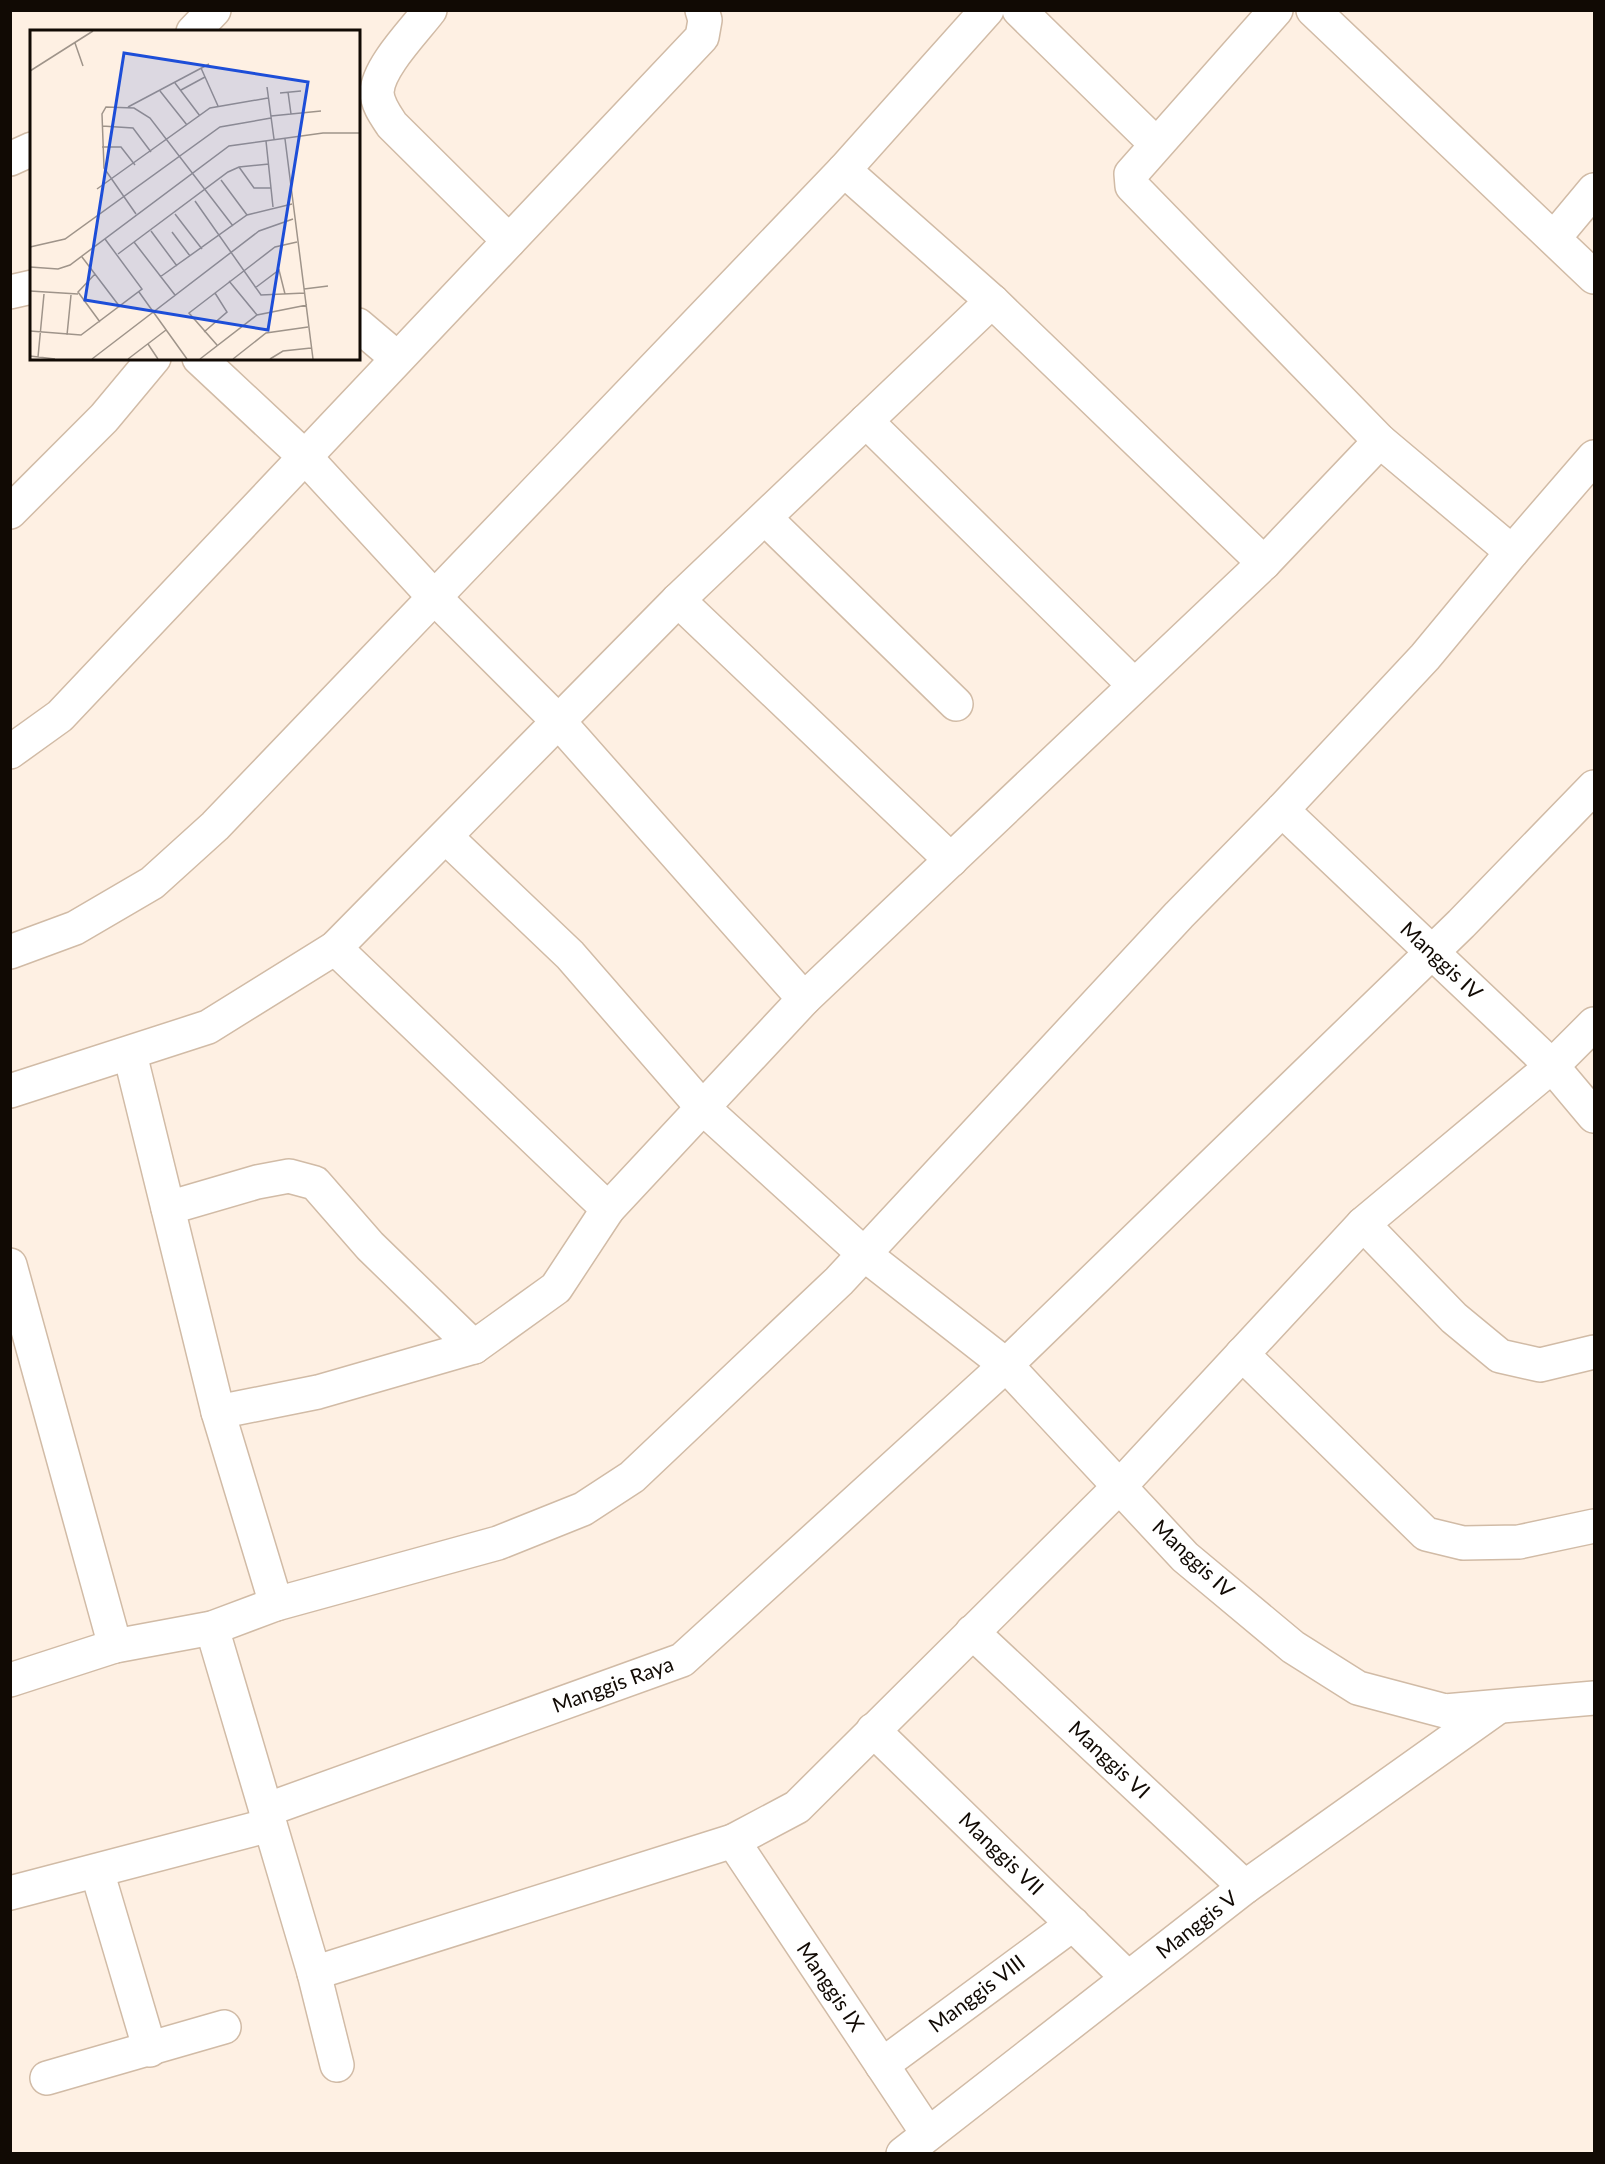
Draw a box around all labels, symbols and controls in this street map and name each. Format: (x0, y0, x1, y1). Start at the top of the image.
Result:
inset map (30, 30, 360, 360)
street label: Manggis IV (1396, 916, 1489, 1005)
street label: Manggis IV (1148, 1514, 1241, 1603)
street label: Manggis Raya (549, 1650, 676, 1717)
street label: Manggis VI (1064, 1715, 1156, 1803)
street label: Manggis VII (955, 1806, 1050, 1899)
street label: Manggis V (1151, 1884, 1242, 1963)
street label: Manggis IX (792, 1937, 870, 2036)
street label: Manggis VIII (923, 1949, 1029, 2037)

